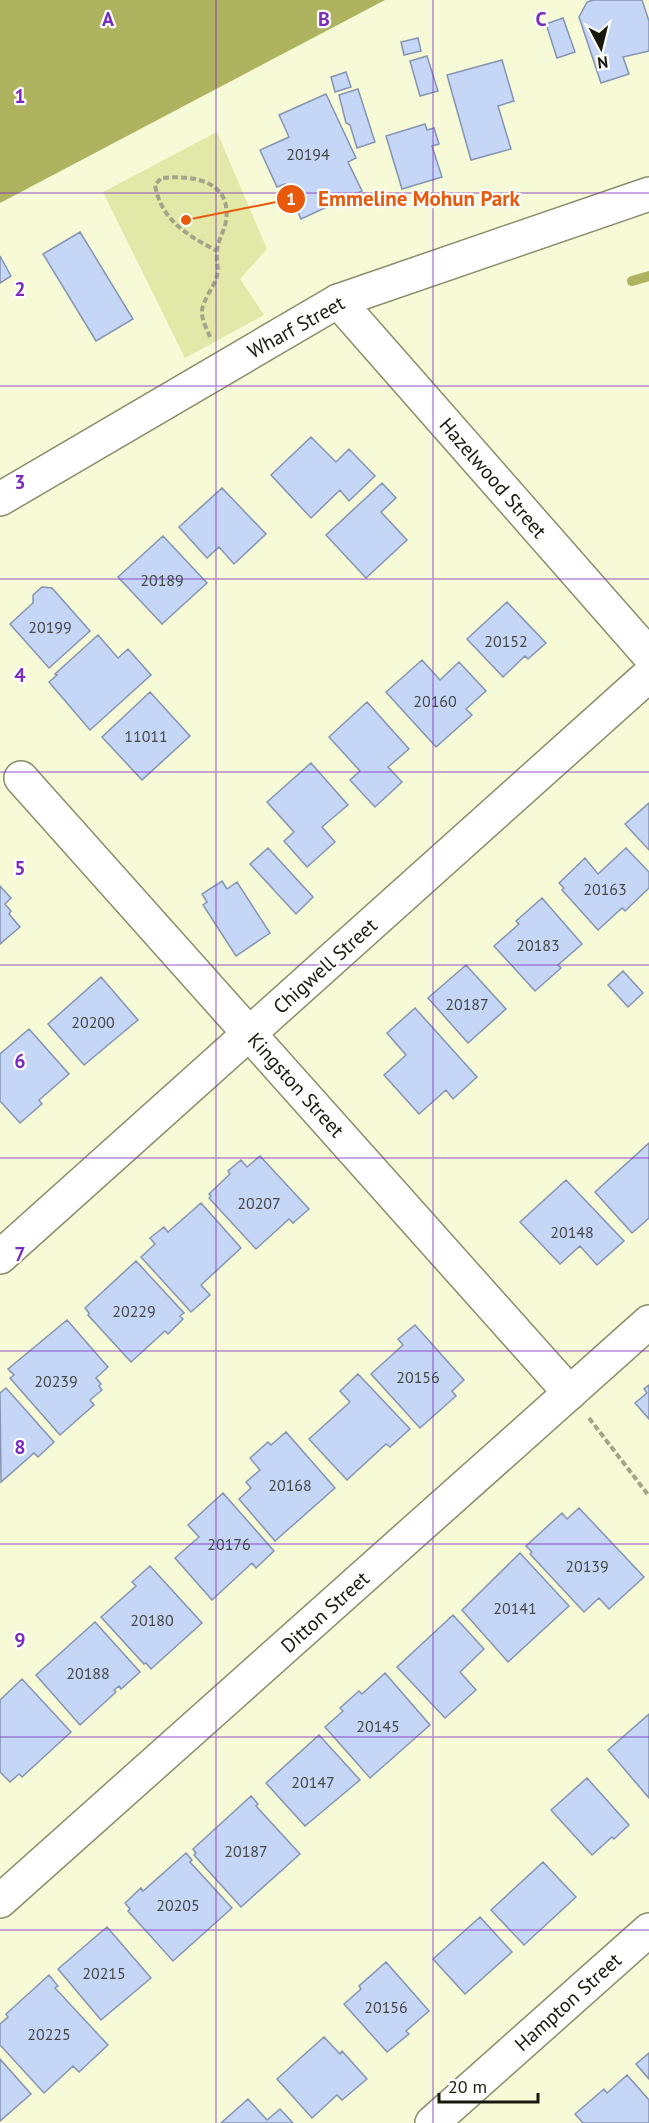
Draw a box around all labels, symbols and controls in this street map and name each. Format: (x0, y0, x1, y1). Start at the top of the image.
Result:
text: A (102, 6, 115, 32)
text: B (318, 6, 330, 32)
text: C (535, 6, 547, 32)
north arrow (571, 18, 631, 78)
text: N (596, 52, 609, 73)
text: 1 (14, 83, 26, 109)
house number: 20194 (286, 144, 330, 164)
callout: Emmeline Mohun Park (276, 179, 531, 218)
text: Emmeline Mohun Park (318, 185, 521, 212)
text: 1 (286, 187, 296, 210)
text: 2 (14, 276, 26, 302)
street label: Wharf Street (243, 290, 349, 364)
street label: Hazelwood Street (434, 412, 553, 544)
text: 3 (14, 469, 26, 495)
house number: 20189 (140, 570, 184, 590)
house number: 20199 (28, 617, 72, 637)
house number: 20152 (484, 631, 528, 651)
text: 4 (14, 662, 26, 688)
house number: 20160 (413, 691, 457, 711)
house number: 11011 (124, 726, 168, 746)
text: 5 (14, 855, 26, 881)
house number: 20163 (583, 879, 627, 899)
street label: Chigwell Street (268, 912, 383, 1020)
house number: 20183 (516, 935, 560, 955)
house number: 20187 (445, 994, 489, 1014)
house number: 20200 (71, 1012, 115, 1032)
street label: Kingston Street (242, 1027, 350, 1143)
text: 6 (14, 1048, 26, 1074)
house number: 20207 (237, 1193, 281, 1213)
house number: 20148 (550, 1222, 594, 1242)
text: 7 (14, 1241, 26, 1267)
house number: 20229 (112, 1301, 156, 1321)
house number: 20156 (396, 1367, 440, 1387)
house number: 20239 (34, 1371, 78, 1391)
text: 8 (14, 1434, 26, 1460)
house number: 20168 (268, 1475, 312, 1495)
house number: 20176 (207, 1534, 251, 1554)
house number: 20139 (565, 1556, 609, 1576)
street label: Ditton Street (275, 1565, 375, 1658)
house number: 20141 (493, 1598, 537, 1618)
house number: 20180 (130, 1610, 174, 1630)
text: 9 (14, 1627, 26, 1653)
house number: 20188 (66, 1663, 110, 1683)
house number: 20145 (356, 1716, 400, 1736)
house number: 20147 (291, 1772, 335, 1792)
house number: 20187 (224, 1841, 268, 1861)
house number: 20205 (156, 1895, 200, 1915)
street label: Hampton Street (509, 1947, 627, 2057)
house number: 20215 (82, 1963, 126, 1983)
house number: 20156 (364, 1997, 408, 2017)
house number: 20225 (27, 2024, 71, 2044)
scale bar (439, 2066, 538, 2104)
text: 20 m (448, 2075, 487, 2098)

